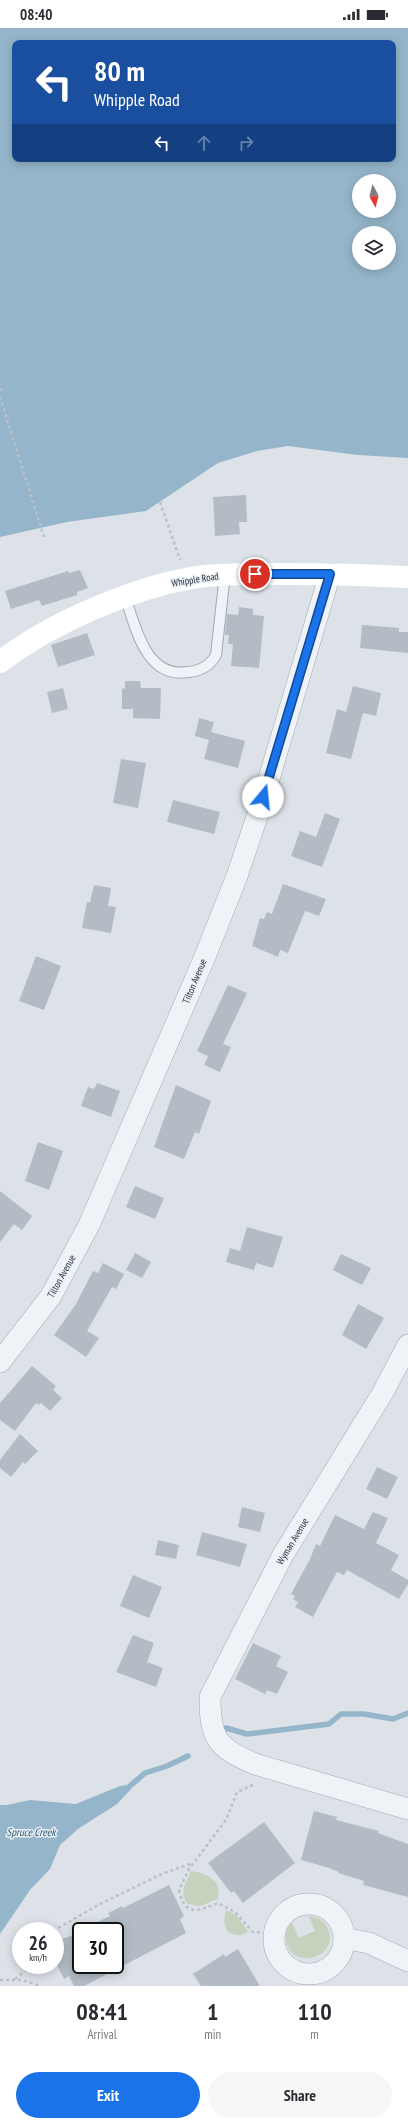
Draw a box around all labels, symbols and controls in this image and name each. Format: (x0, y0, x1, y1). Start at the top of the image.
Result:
text: 08:40 (20, 5, 52, 24)
text: 80 m (94, 52, 145, 89)
icon: left (28, 56, 80, 108)
text: Whipple Road (94, 88, 180, 111)
icon: left (151, 132, 173, 154)
icon: ahead (193, 132, 215, 154)
icon: right (235, 132, 257, 154)
north arrow (352, 174, 396, 218)
map controls (352, 174, 396, 270)
button: layers (352, 226, 396, 270)
pin (238, 557, 272, 591)
icon: arrive (244, 563, 266, 585)
street label: Whipple Road (171, 569, 220, 590)
position arrow (242, 776, 284, 818)
street label: Tilton Avenue (179, 957, 210, 1006)
street label: Tilton Avenue (44, 1252, 79, 1300)
street label: Wyman Avenue (273, 1515, 311, 1567)
water label: Spruce Creek (6, 1825, 57, 1839)
speed limit sign: 30 (72, 1922, 124, 1974)
text: 26 (28, 1930, 48, 1956)
text: km/h (29, 1951, 47, 1964)
text: 08:41 (76, 1996, 128, 2027)
text: 1 (207, 1996, 218, 2027)
text: 110 (297, 1996, 332, 2027)
text: Arrival (87, 2026, 117, 2043)
text: min (204, 2026, 221, 2043)
text: m (310, 2026, 319, 2043)
button: Exit (16, 2072, 200, 2118)
button: Share (208, 2072, 392, 2118)

